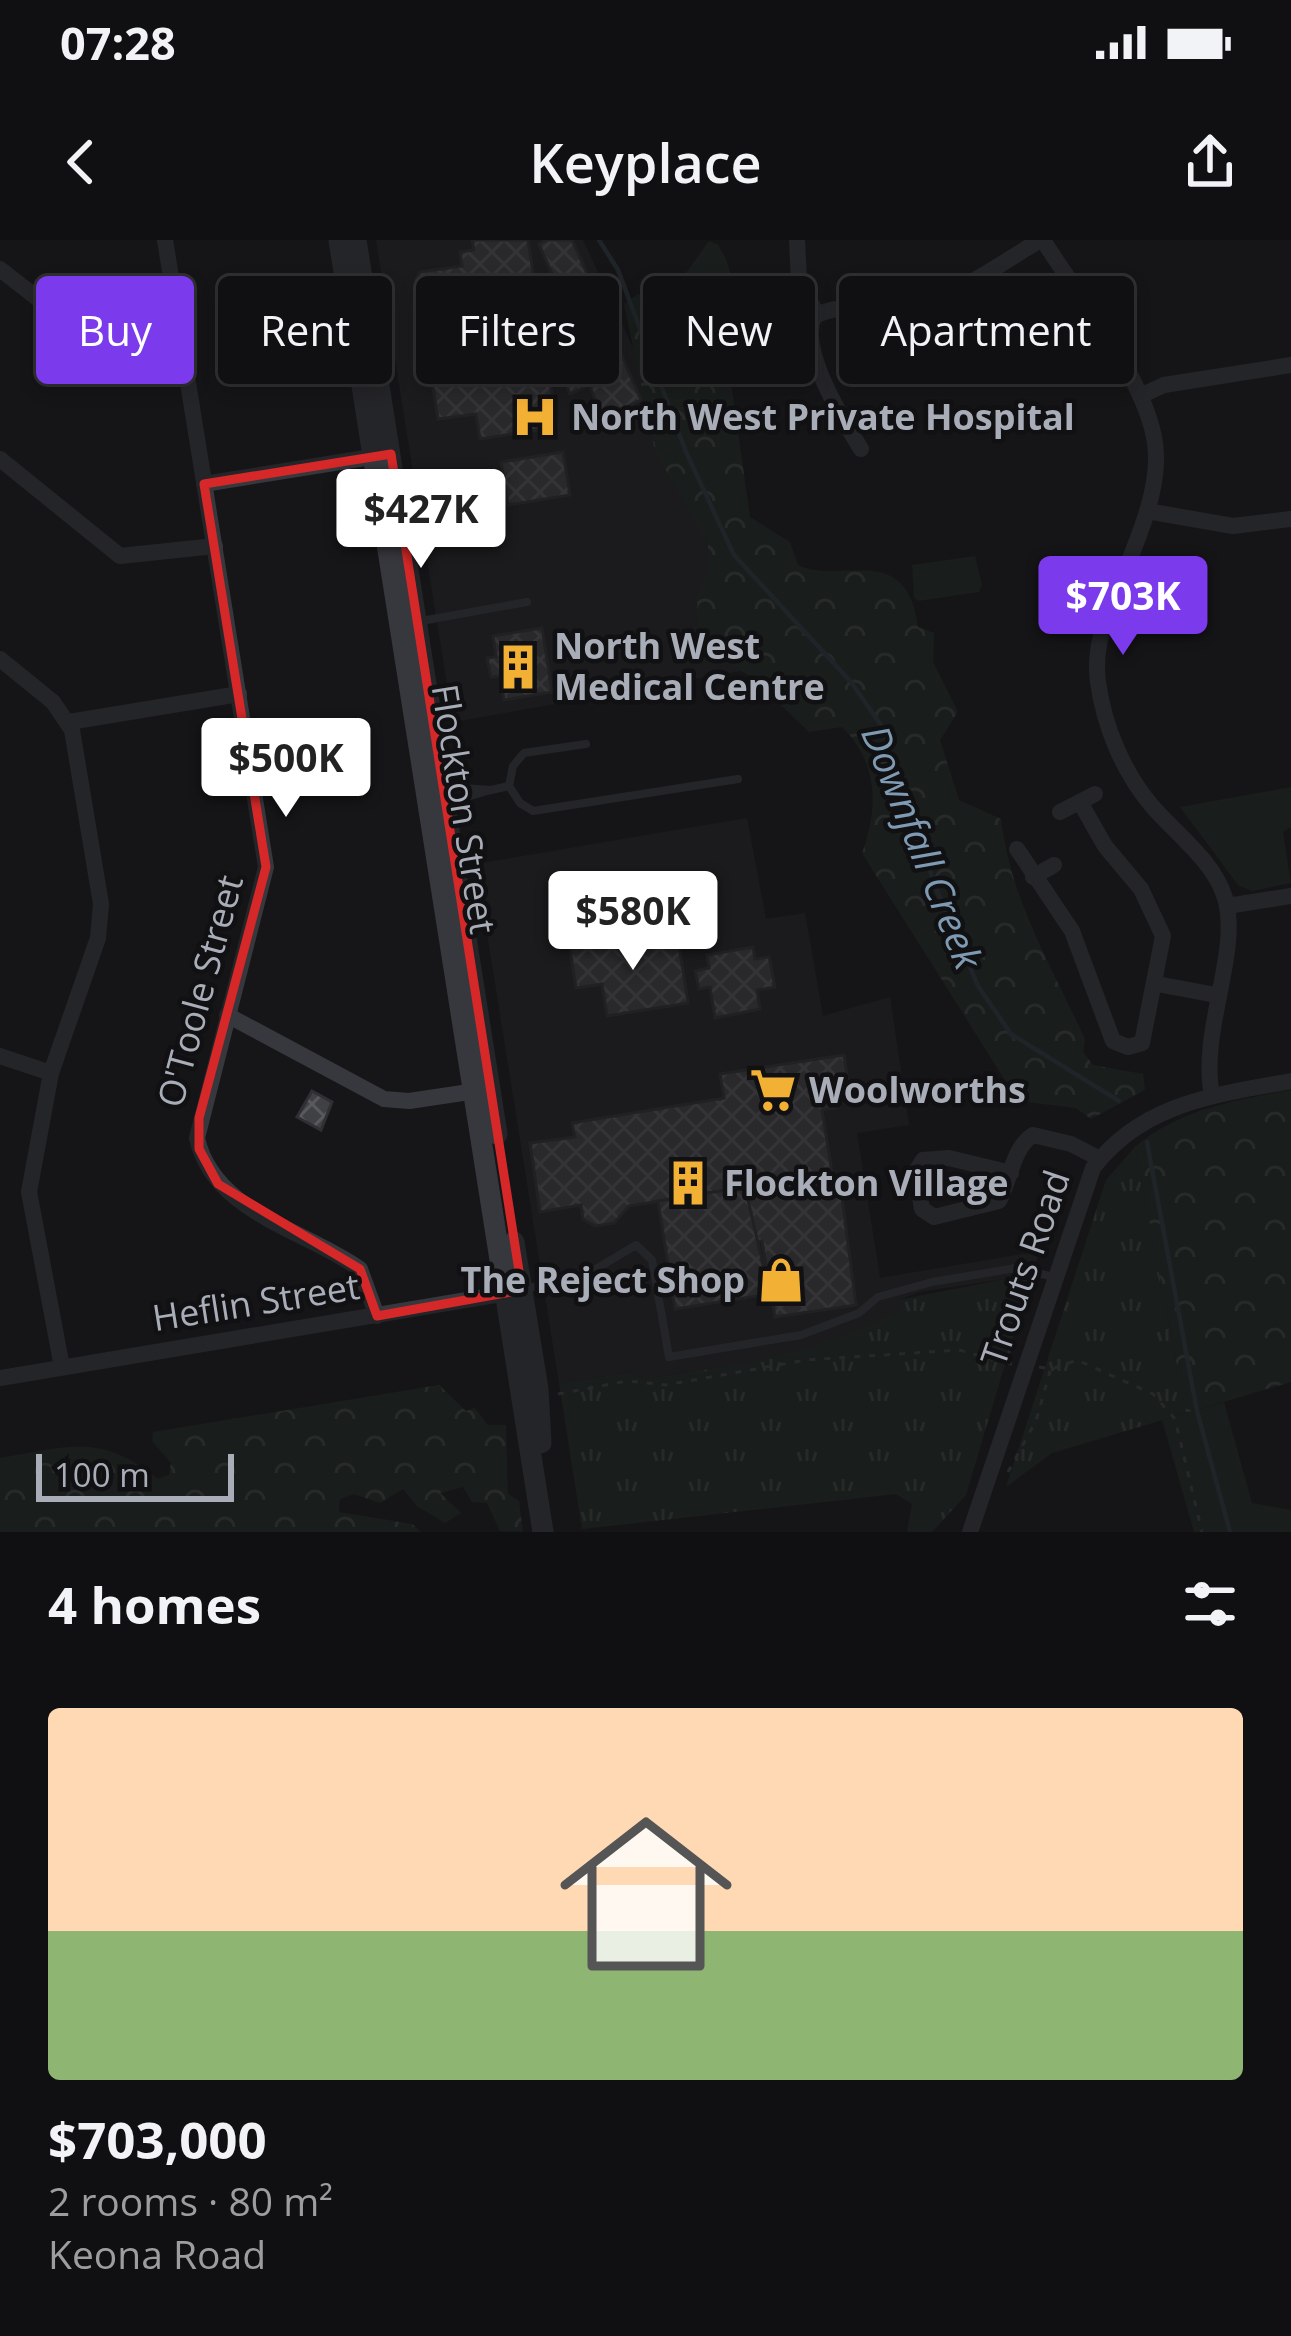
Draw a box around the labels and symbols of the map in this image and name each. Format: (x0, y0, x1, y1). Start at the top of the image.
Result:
hospital icon: North West Private Hospital (510, 392, 560, 442)
place label: North West Private Hospital (571, 392, 1075, 441)
pin: $427K (337, 469, 505, 571)
pin: $703K (1039, 556, 1207, 658)
place label: North West Medical Centre (554, 621, 825, 711)
building icon: North West Medical Centre (493, 642, 543, 692)
street label: Flockton Street (421, 681, 508, 937)
water label: Downfall Creek (850, 717, 997, 978)
pin: $500K (202, 718, 370, 820)
street label: O'Toole Street (145, 869, 254, 1112)
pin: $580K (549, 871, 717, 973)
supermarket icon: Woolworths (748, 1065, 798, 1115)
place label: Woolworths (809, 1065, 1026, 1114)
building icon: Flockton Village (663, 1158, 713, 1208)
place label: Flockton Village (724, 1158, 1009, 1207)
street label: Trouts Road (968, 1164, 1081, 1372)
place label: The Reject Shop (461, 1255, 745, 1304)
shop icon: The Reject Shop (756, 1255, 806, 1305)
street label: Heflin Street (149, 1261, 363, 1342)
scale bar (36, 1448, 234, 1501)

